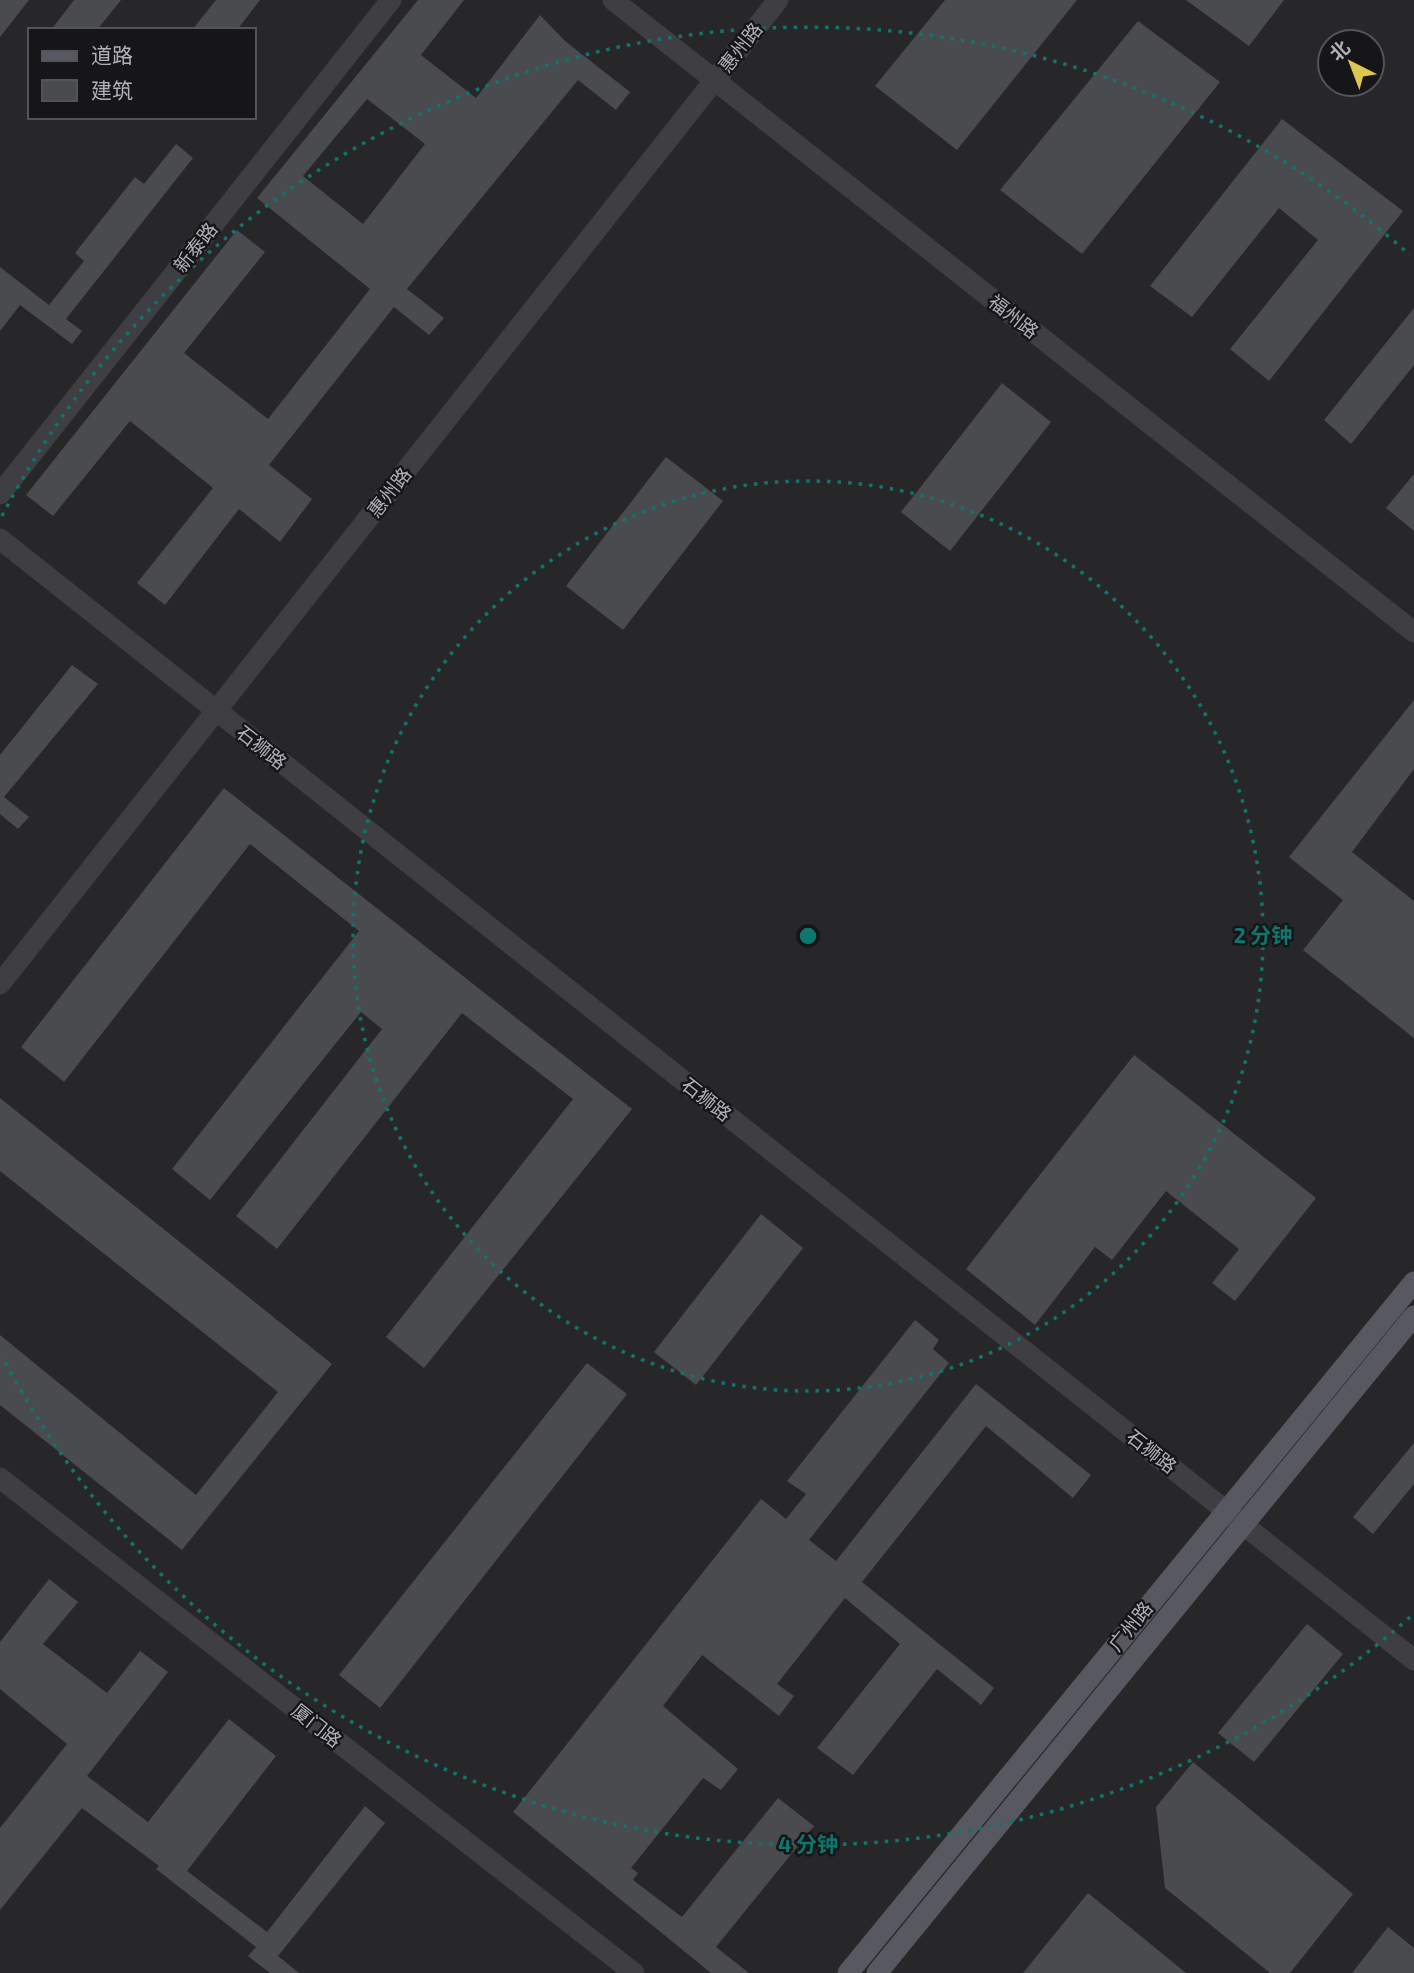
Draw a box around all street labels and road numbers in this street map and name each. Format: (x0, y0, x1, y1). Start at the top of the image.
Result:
street label: 惠州路 (713, 17, 767, 77)
street label: 新泰路 (168, 217, 222, 277)
street label: 福州路 (984, 289, 1044, 343)
street label: 惠州路 (362, 462, 416, 522)
street label: 石狮路 (232, 720, 292, 774)
street label: 石狮路 (677, 1072, 737, 1126)
street label: 石狮路 (1122, 1424, 1182, 1478)
street label: 广州路 (1103, 1597, 1157, 1655)
street label: 厦门路 (287, 1698, 347, 1752)

